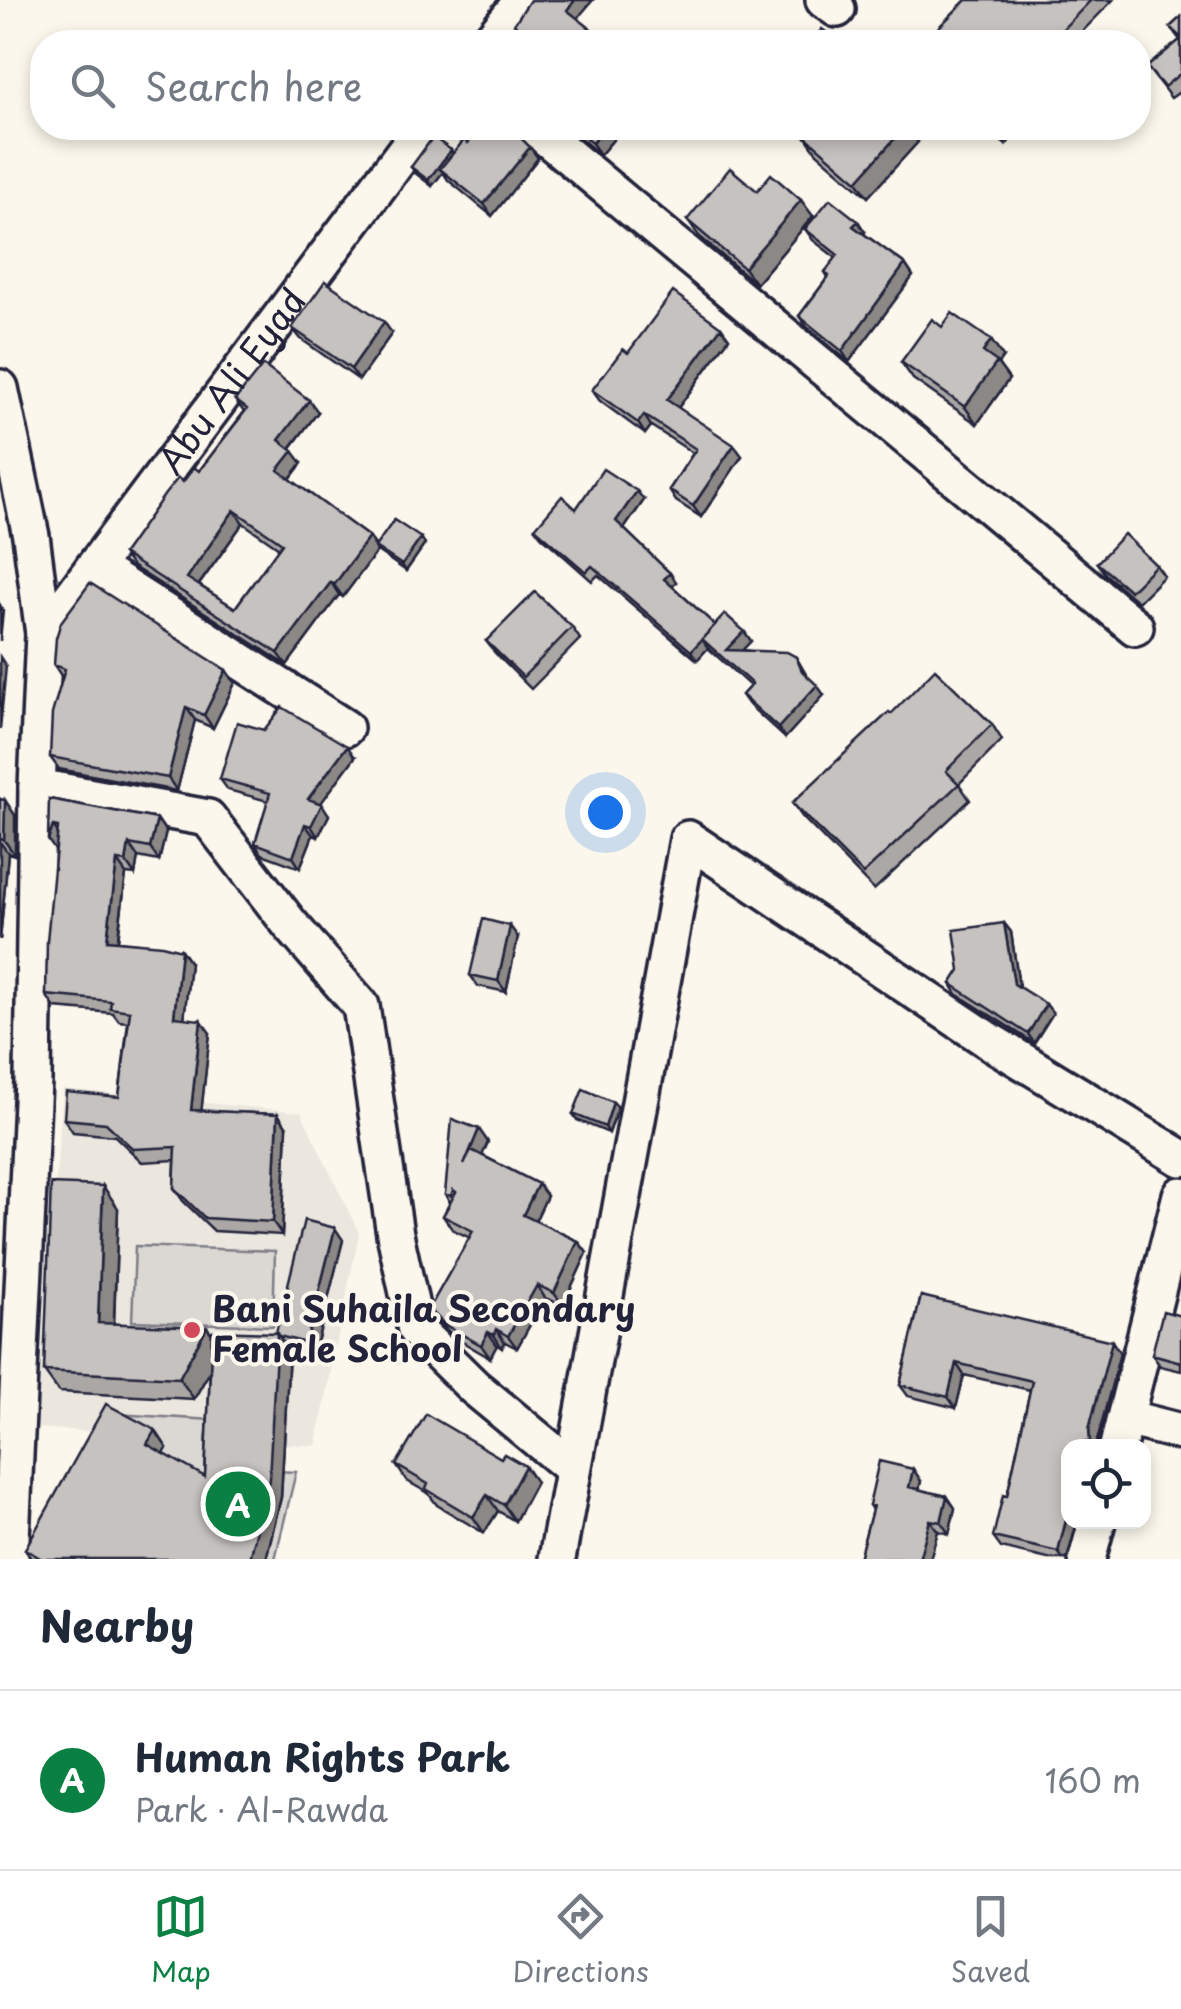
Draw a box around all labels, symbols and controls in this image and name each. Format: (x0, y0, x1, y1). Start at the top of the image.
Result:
search box (30, 30, 1151, 140)
text: Search here (145, 57, 362, 114)
icon: search (65, 58, 120, 113)
street label: Abu Ali Eyad (143, 276, 318, 484)
your location (580, 787, 631, 838)
place label: Bani Suhaila Secondary Female School (212, 1281, 635, 1374)
marker: Bani Suhaila Secondary Female School (181, 1319, 203, 1341)
map controls (1061, 1439, 1151, 1529)
button: locate (1061, 1439, 1151, 1529)
pin: A (206, 1466, 270, 1542)
text: Nearby (40, 1593, 194, 1656)
text: Human Rights Park (135, 1728, 510, 1785)
text: A (60, 1756, 85, 1804)
text: 160 m (1045, 1756, 1141, 1804)
text: Park · Al-Rawda (135, 1785, 388, 1833)
tab: Map (151, 1889, 211, 1992)
tab: Directions (513, 1889, 649, 1992)
tab: Saved (951, 1889, 1030, 1992)

